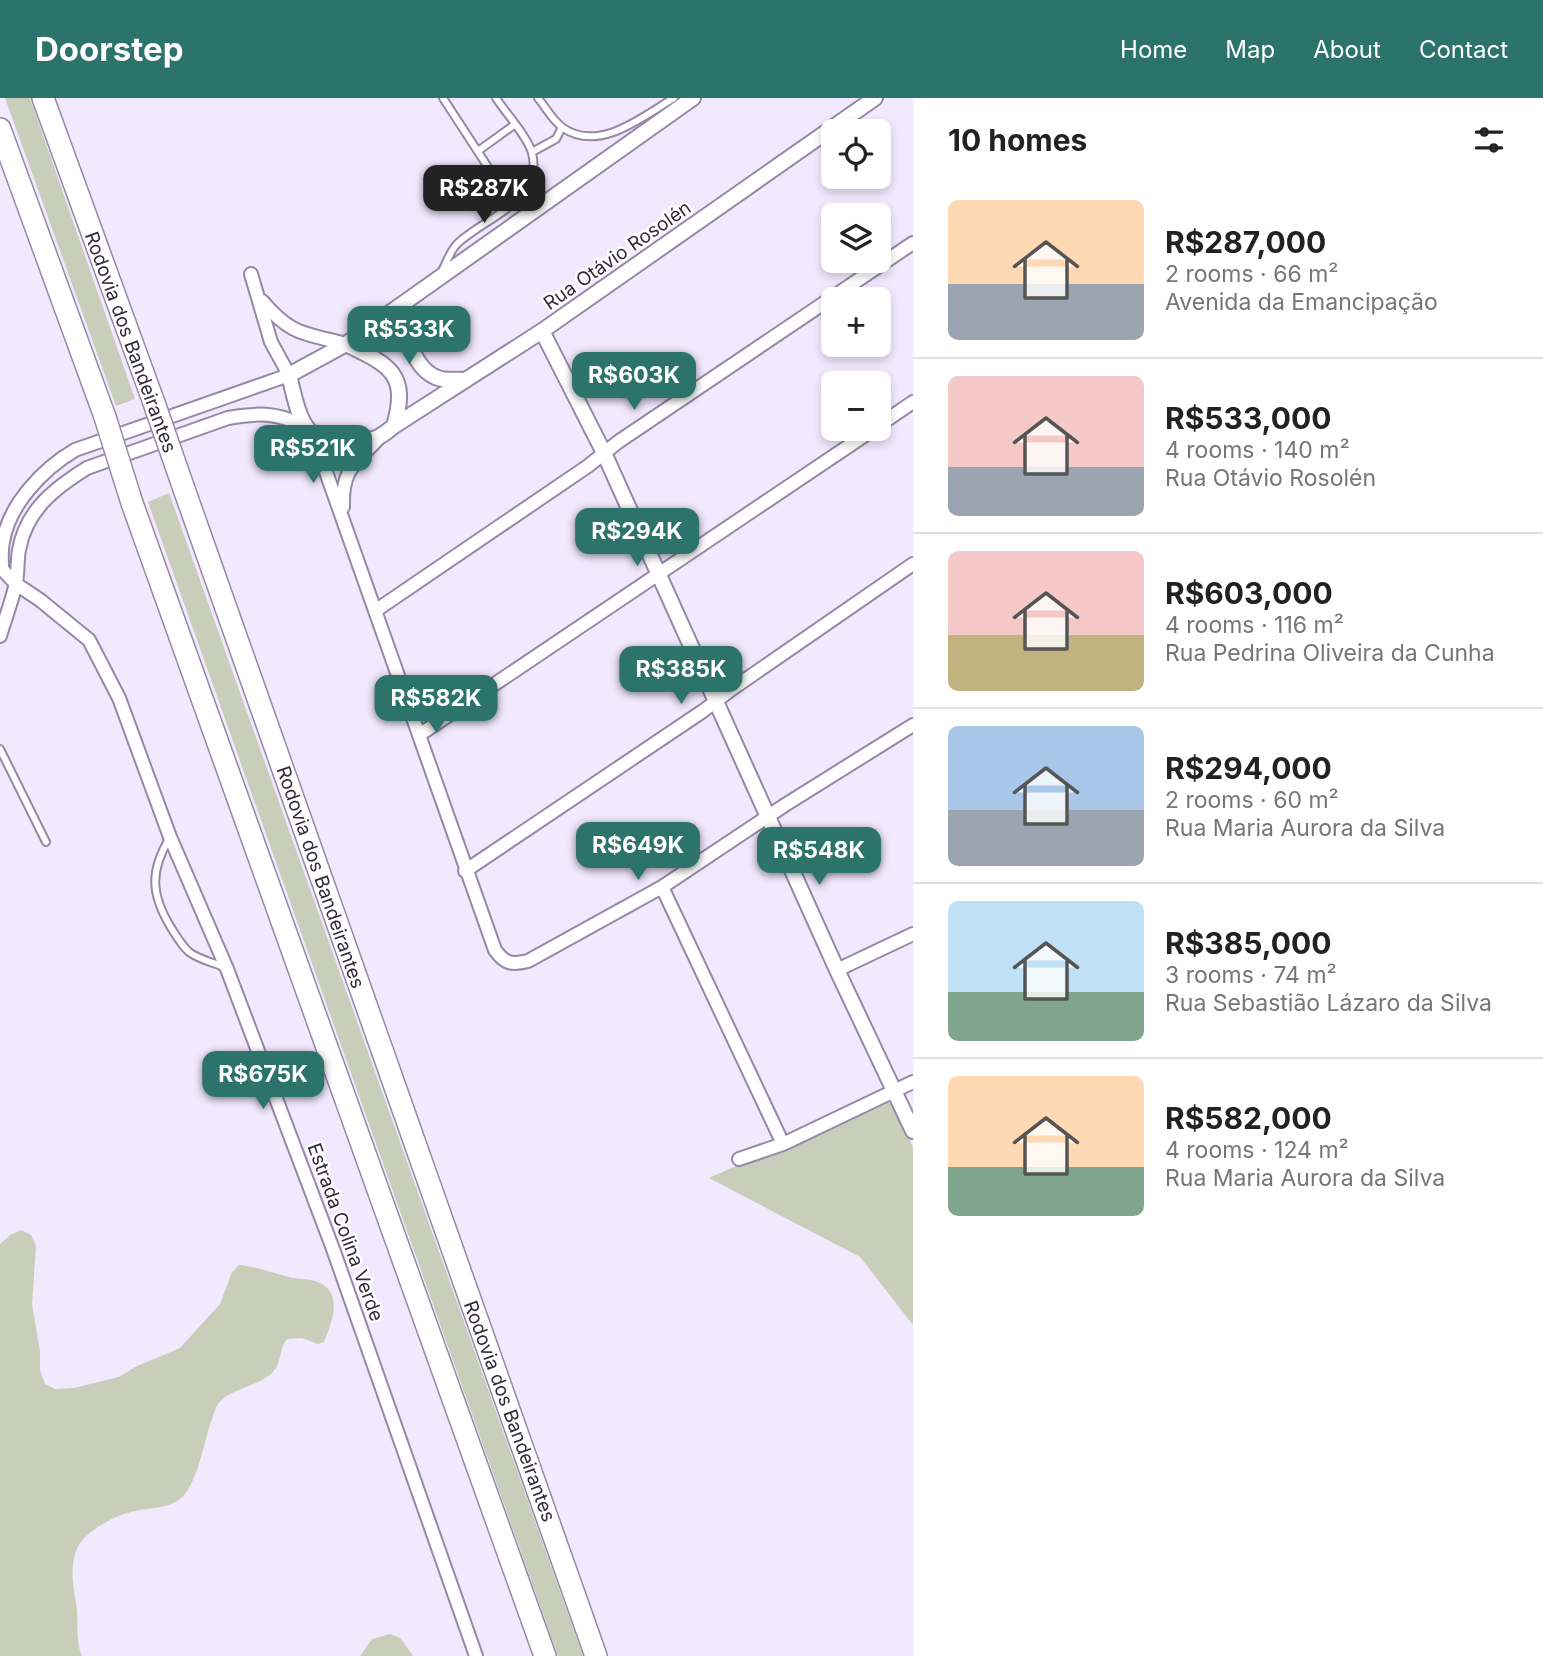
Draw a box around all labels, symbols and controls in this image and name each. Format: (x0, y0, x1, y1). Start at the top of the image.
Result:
text: Doorstep (35, 29, 183, 69)
text: Home (1120, 35, 1187, 64)
text: Map (1225, 35, 1275, 64)
text: About (1313, 35, 1381, 64)
text: Contact (1419, 35, 1508, 64)
map controls (821, 119, 891, 441)
button: locate (821, 119, 891, 189)
icon: filters (1470, 121, 1508, 159)
text: 10 homes (948, 122, 1087, 158)
pin: R$287K (427, 166, 541, 225)
text: R$287K (439, 174, 529, 202)
street label: Rua Otávio Rosolén (539, 196, 695, 315)
button: layers (821, 203, 891, 273)
text: R$287,000 (1165, 224, 1326, 260)
icon: home (1004, 228, 1088, 312)
street label: Rodovia dos Bandeirantes (80, 229, 181, 456)
text: 2 rooms · 66 m² (1165, 260, 1339, 288)
button: + (821, 287, 891, 357)
text: Avenida da Emancipação (1165, 288, 1438, 316)
pin: R$533K (352, 306, 466, 366)
text: R$533K (363, 315, 455, 343)
pin: R$603K (577, 352, 691, 412)
text: R$603K (588, 361, 680, 389)
button: − (821, 371, 891, 441)
text: R$533,000 (1165, 400, 1331, 436)
icon: home (1004, 404, 1088, 488)
pin: R$521K (256, 426, 370, 485)
text: R$521K (270, 434, 356, 462)
text: 4 rooms · 140 m² (1165, 436, 1350, 464)
text: Rua Otávio Rosolén (1165, 464, 1376, 492)
pin: R$294K (580, 508, 694, 568)
text: R$294K (591, 517, 683, 545)
text: R$603,000 (1165, 575, 1333, 611)
icon: home (1004, 579, 1088, 663)
text: 4 rooms · 116 m² (1165, 611, 1344, 639)
text: Rua Pedrina Oliveira da Cunha (1165, 639, 1495, 667)
pin: R$385K (624, 646, 738, 706)
text: R$385K (635, 655, 727, 683)
pin: R$582K (379, 676, 493, 735)
text: R$582K (391, 684, 481, 712)
text: R$294,000 (1165, 750, 1332, 786)
icon: home (1004, 754, 1088, 838)
street label: Rodovia dos Bandeirantes (272, 763, 369, 991)
text: 2 rooms · 60 m² (1165, 786, 1339, 814)
text: Rua Maria Aurora da Silva (1165, 814, 1445, 842)
pin: R$649K (581, 822, 695, 882)
pin: R$548K (762, 828, 876, 887)
text: R$649K (592, 831, 684, 859)
text: R$548K (773, 836, 865, 864)
text: R$385,000 (1165, 925, 1332, 961)
icon: home (1004, 929, 1088, 1013)
text: 3 rooms · 74 m² (1165, 961, 1337, 989)
text: Rua Sebastião Lázaro da Silva (1165, 989, 1492, 1017)
pin: R$675K (206, 1052, 320, 1111)
text: R$675K (218, 1060, 308, 1088)
text: R$582,000 (1165, 1100, 1332, 1136)
icon: home (1004, 1104, 1088, 1188)
text: 4 rooms · 124 m² (1165, 1136, 1349, 1164)
street label: Estrada Colina Verde (303, 1140, 388, 1324)
text: Rua Maria Aurora da Silva (1165, 1164, 1445, 1192)
street label: Rodovia dos Bandeirantes (459, 1298, 560, 1525)

